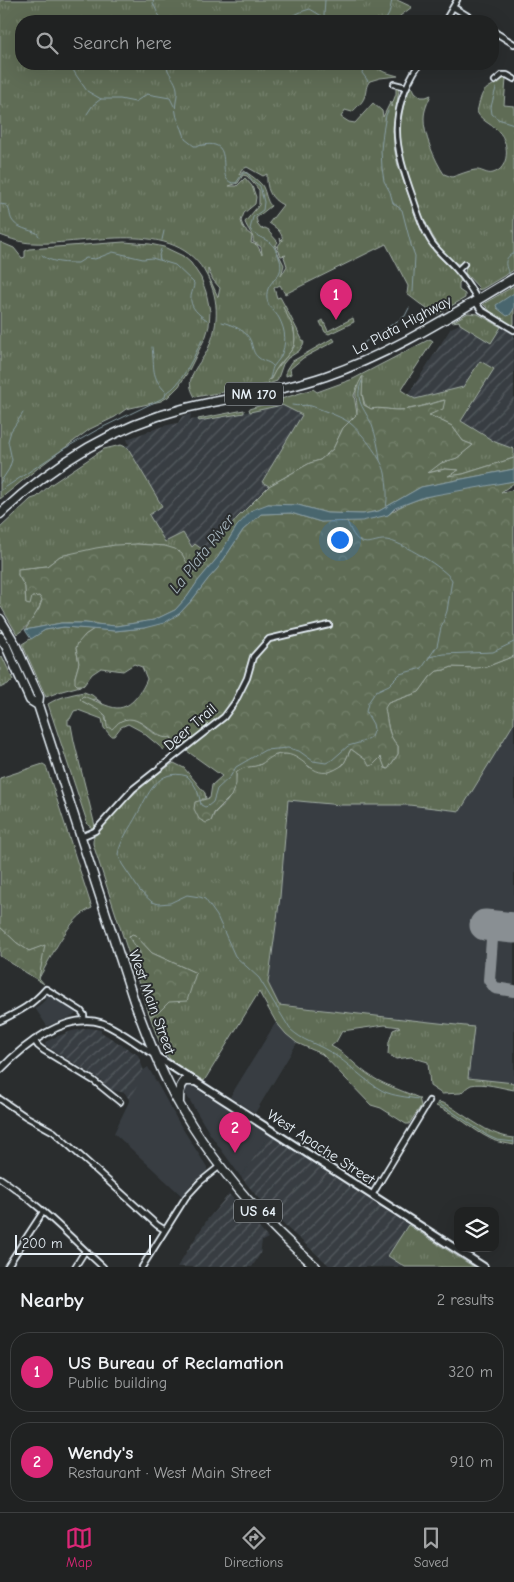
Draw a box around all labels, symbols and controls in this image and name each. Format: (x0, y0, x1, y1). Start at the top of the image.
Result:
search box (15, 15, 499, 70)
icon: search (33, 29, 61, 57)
text: Search here (73, 32, 172, 54)
pin: 1 (320, 279, 352, 320)
street label: La Plata Highway (349, 291, 455, 359)
road number: NM 170 (225, 382, 283, 406)
water label: La Plata River (166, 511, 239, 597)
your location (327, 527, 353, 553)
street label: Deer Trail (160, 700, 220, 754)
street label: West Main Street (125, 947, 179, 1057)
street label: West Apache Street (264, 1105, 379, 1189)
pin: 2 (219, 1112, 251, 1153)
road number: US 64 (234, 1200, 282, 1222)
map controls (454, 1207, 499, 1252)
button: layers (454, 1207, 499, 1252)
scale bar (15, 1232, 151, 1255)
text: 200 m (22, 1235, 63, 1252)
text: Nearby (20, 1288, 84, 1312)
text: 2 results (437, 1291, 494, 1309)
text: US Bureau of Reclamation (68, 1352, 284, 1374)
text: 1 (34, 1363, 40, 1381)
text: 320 m (448, 1363, 493, 1381)
text: Public building (68, 1374, 167, 1392)
text: Wendy's (68, 1442, 133, 1464)
text: 2 (33, 1453, 41, 1471)
text: 910 m (450, 1453, 493, 1471)
text: Restaurant · West Main Street (68, 1464, 271, 1482)
tab: Map (65, 1524, 93, 1571)
tab: Directions (224, 1524, 283, 1571)
tab: Saved (414, 1524, 449, 1571)

